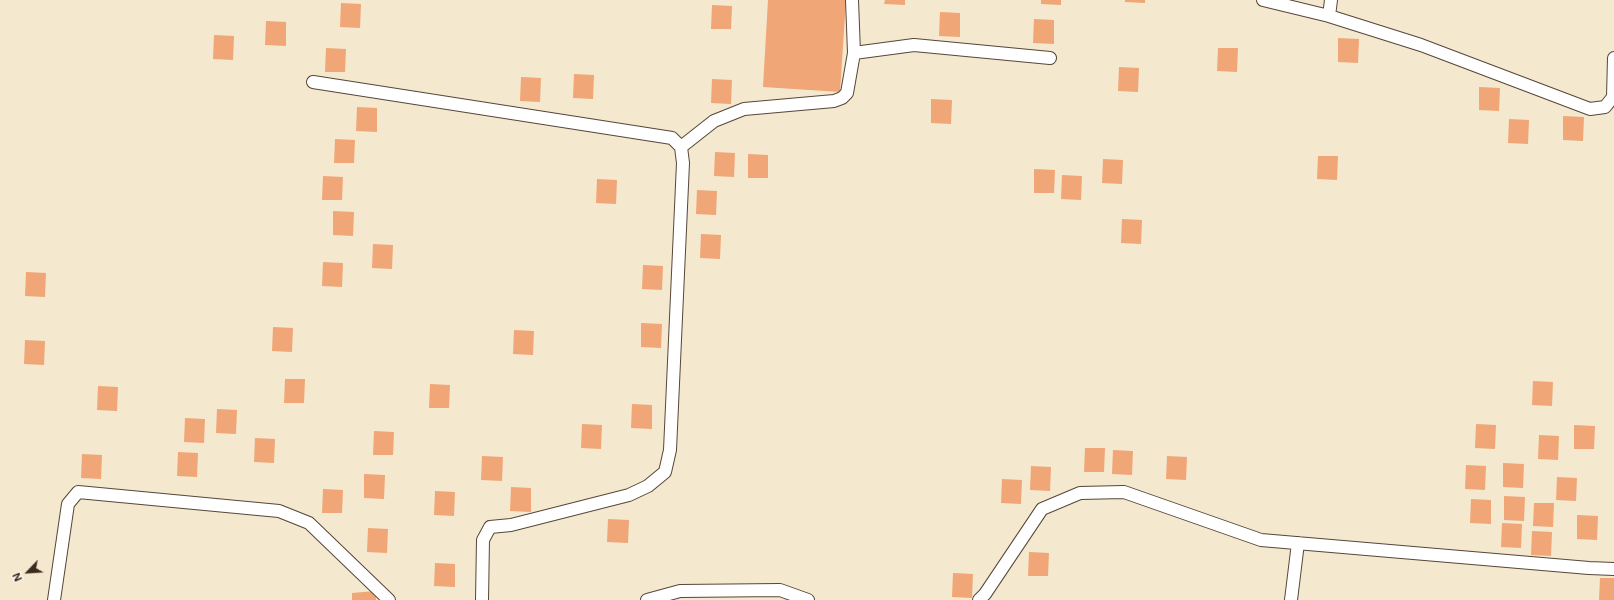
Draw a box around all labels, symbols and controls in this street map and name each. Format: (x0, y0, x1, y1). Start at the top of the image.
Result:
north arrow (8, 552, 48, 592)
text: N (8, 570, 25, 584)

